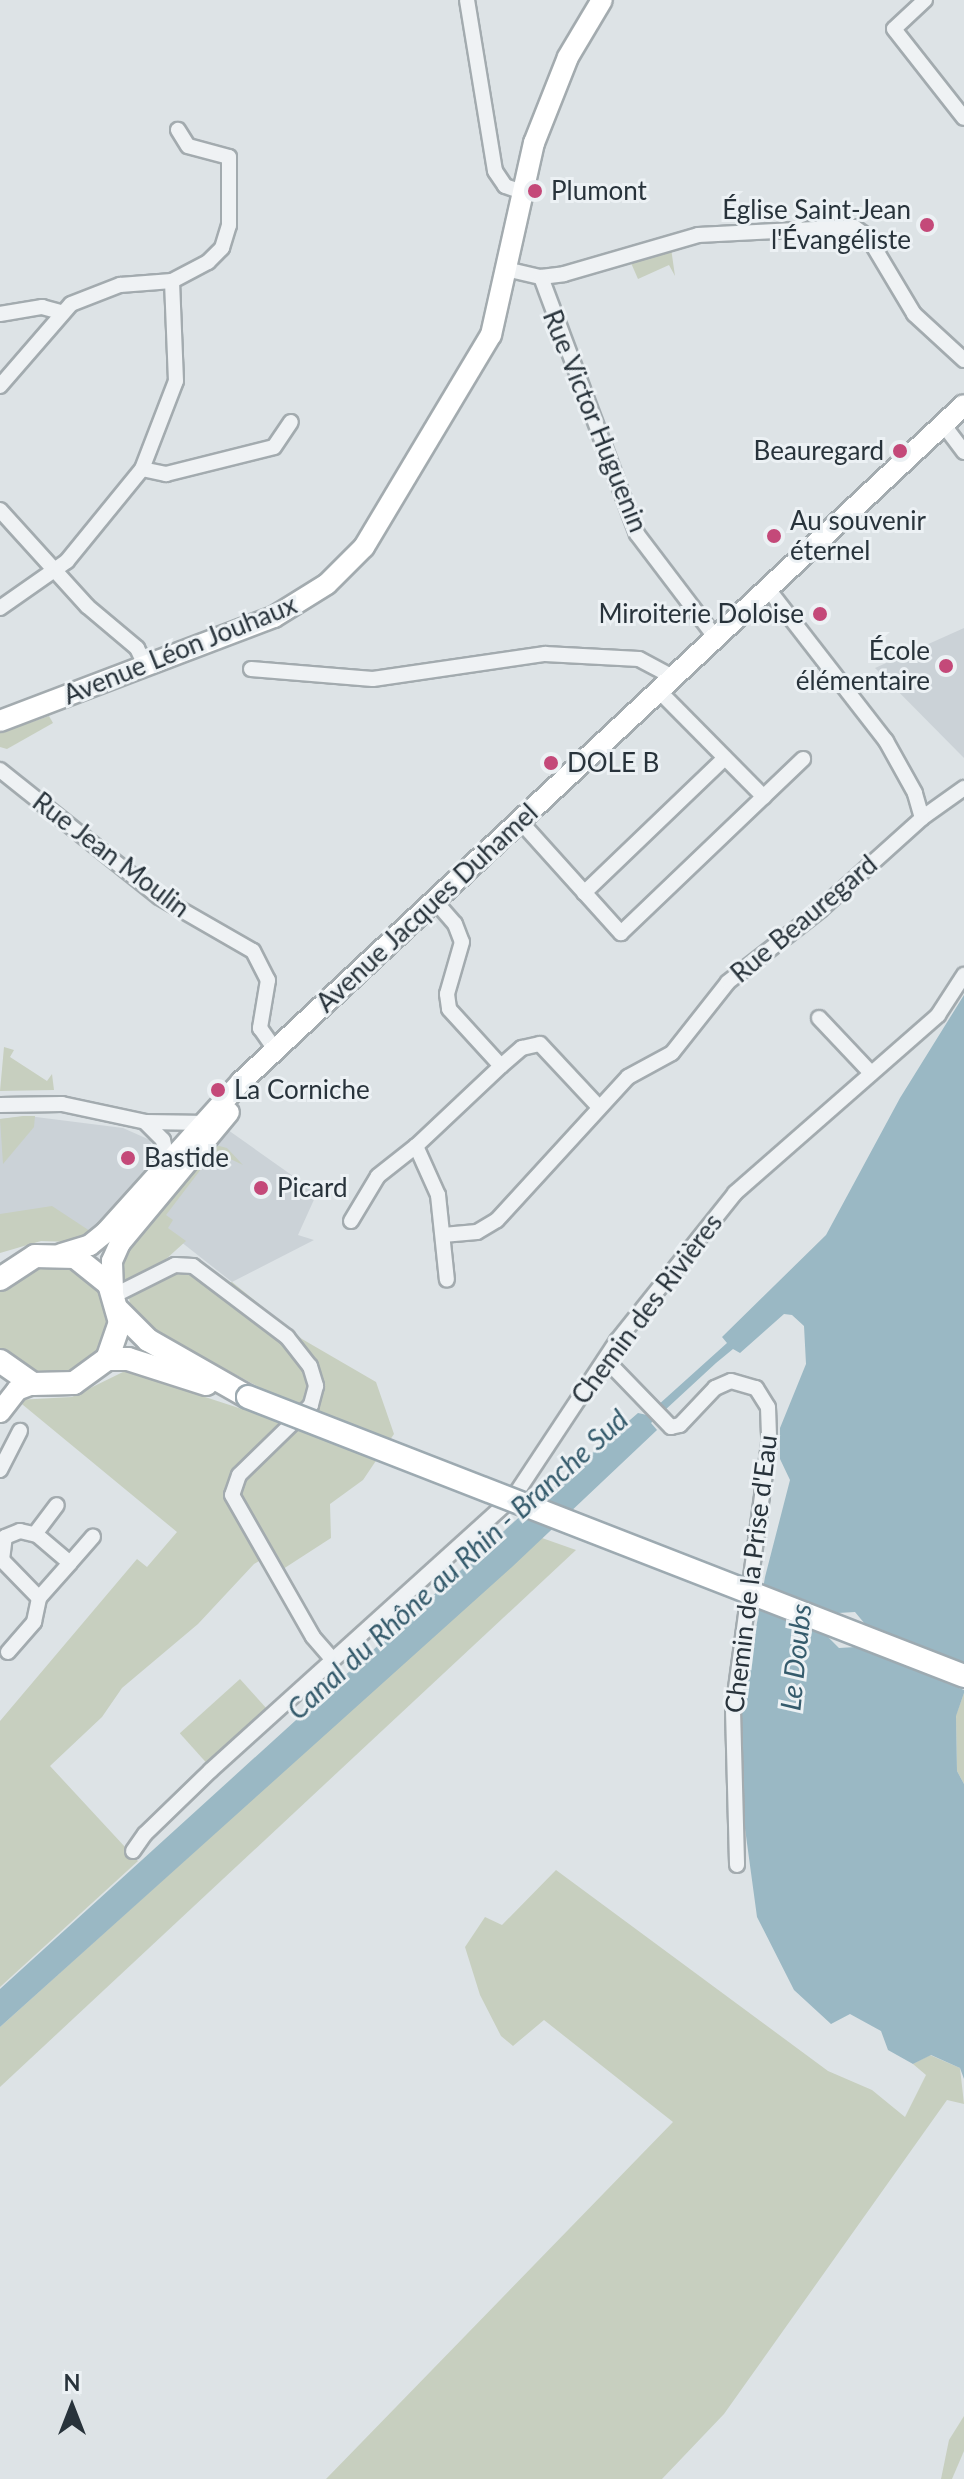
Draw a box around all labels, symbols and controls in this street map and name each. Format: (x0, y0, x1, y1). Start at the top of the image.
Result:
place label: Plumont (551, 175, 647, 207)
marker: Plumont (526, 182, 544, 200)
place label: Église Saint-Jean l'Évangéliste (722, 194, 911, 256)
marker: Église Saint-Jean l'Évangéliste (918, 216, 936, 234)
street label: Rue Victor Huguenin (536, 305, 654, 537)
place label: Beauregard (754, 435, 884, 467)
marker: Beauregard (891, 442, 909, 460)
place label: Au souvenir éternel (790, 505, 926, 566)
marker: Au souvenir éternel (765, 527, 783, 545)
street label: Avenue Léon Jouhaux (59, 589, 301, 711)
place label: Miroiterie Doloise (598, 598, 804, 630)
marker: Miroiterie Doloise (811, 605, 829, 623)
place label: École élémentaire (796, 635, 930, 696)
marker: École élémentaire (937, 657, 955, 675)
place label: DOLE B (567, 747, 659, 779)
marker: DOLE B (542, 754, 560, 772)
street label: Rue Jean Moulin (26, 786, 196, 924)
street label: Avenue Jacques Duhamel (310, 797, 544, 1019)
street label: Rue Beauregard (725, 849, 883, 989)
place label: La Corniche (234, 1074, 370, 1106)
marker: La Corniche (209, 1081, 227, 1099)
place label: Bastide (144, 1142, 229, 1174)
marker: Bastide (119, 1149, 137, 1167)
place label: Picard (277, 1172, 348, 1204)
marker: Picard (252, 1179, 270, 1197)
street label: Chemin des Rivières (565, 1208, 729, 1410)
water label: Canal du Rhône au Rhin - Branche Sud (280, 1402, 634, 1726)
street label: Chemin de la Prise d'Eau (718, 1433, 784, 1715)
water label: Le Doubs (773, 1602, 817, 1712)
north arrow (32, 2367, 112, 2447)
text: N (64, 2369, 80, 2396)

